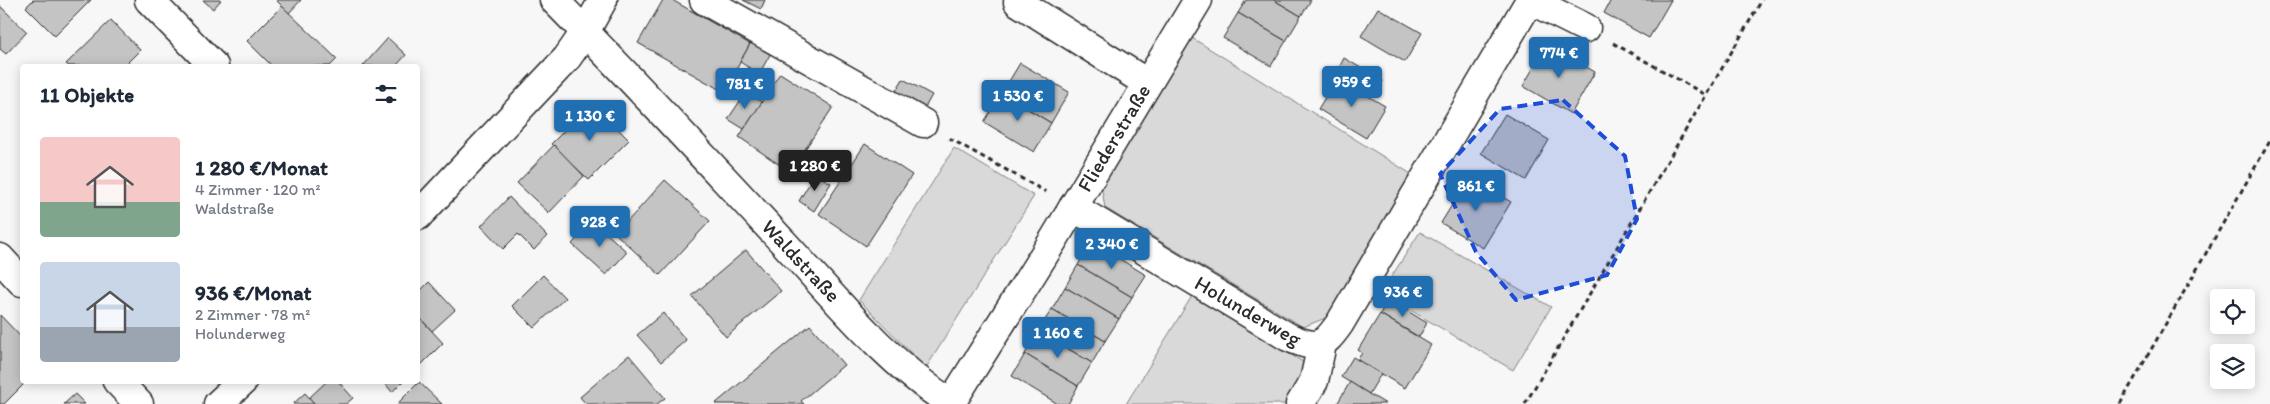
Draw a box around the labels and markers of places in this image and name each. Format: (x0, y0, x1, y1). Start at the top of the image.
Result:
pin: 774 € (1524, 36, 1594, 79)
pin: 959 € (1317, 66, 1387, 108)
pin: 781 € (710, 68, 780, 110)
pin: 1 530 € (972, 80, 1064, 122)
pin: 1 130 € (544, 100, 636, 142)
pin: 1 280 € (769, 150, 861, 192)
pin: 861 € (1441, 170, 1511, 212)
pin: 928 € (565, 206, 635, 248)
pin: 2 340 € (1066, 228, 1158, 270)
pin: 936 € (1368, 276, 1438, 318)
pin: 1 160 € (1012, 316, 1104, 359)

